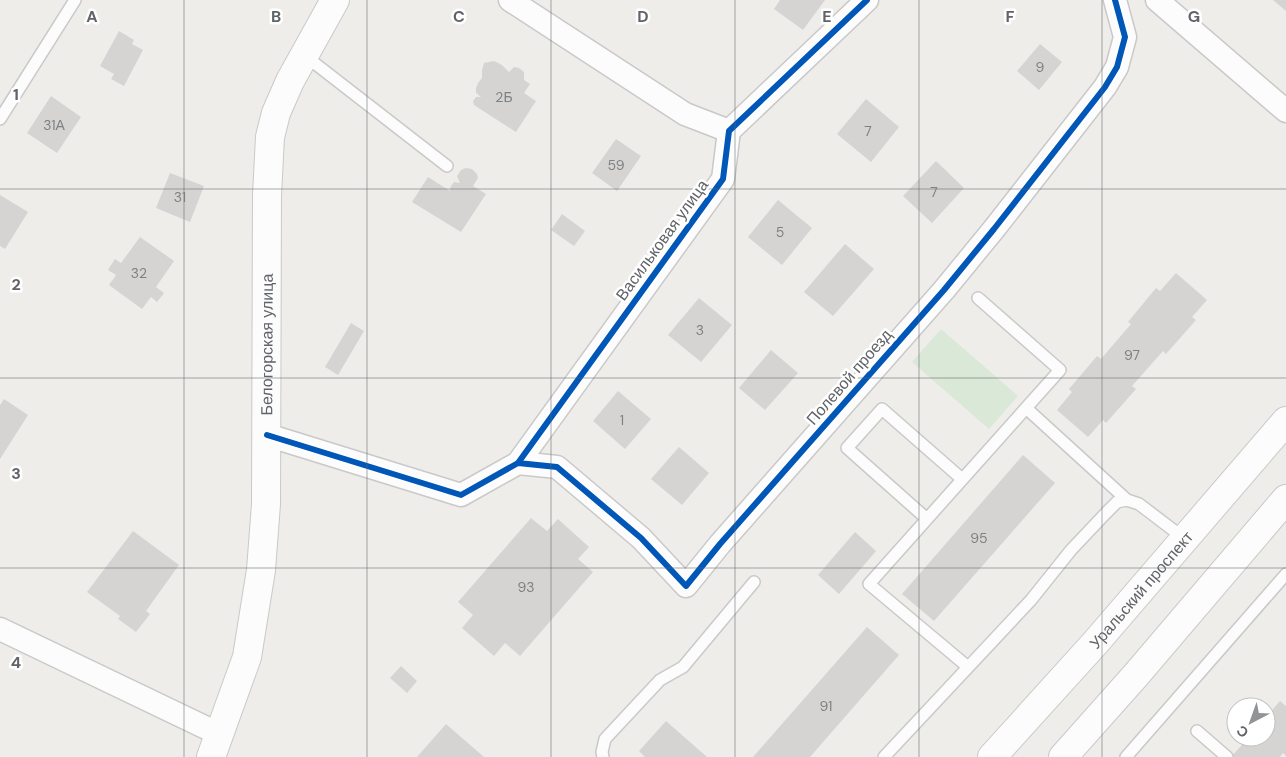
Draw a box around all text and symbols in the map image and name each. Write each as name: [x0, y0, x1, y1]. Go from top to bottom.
text: A: [86, 6, 98, 27]
text: B: [271, 6, 281, 27]
text: C: [453, 6, 465, 27]
text: D: [637, 6, 649, 27]
text: E: [822, 6, 832, 27]
text: F: [1006, 6, 1015, 27]
text: G: [1188, 6, 1200, 27]
house number: 9: [1036, 58, 1045, 76]
text: 1: [13, 84, 19, 105]
house number: 2Б: [495, 88, 513, 106]
house number: 31А: [43, 116, 66, 134]
house number: 7: [864, 122, 872, 140]
house number: 59: [608, 156, 625, 174]
street label: Васильковая улица: [611, 175, 713, 305]
house number: 7: [930, 183, 938, 201]
house number: 31: [174, 188, 186, 206]
house number: 5: [776, 223, 784, 241]
house number: 32: [131, 264, 147, 282]
text: 2: [11, 274, 21, 295]
street label: Белогорская улица: [256, 274, 277, 416]
house number: 3: [696, 321, 704, 339]
street label: Полевой проезд: [802, 324, 897, 429]
house number: 97: [1124, 346, 1140, 364]
house number: 1: [620, 411, 624, 429]
text: 3: [11, 463, 21, 484]
street label: Уральский проспект: [1085, 526, 1198, 653]
house number: 95: [970, 529, 988, 547]
house number: 93: [518, 578, 534, 596]
text: 4: [11, 652, 21, 673]
house number: 91: [820, 697, 832, 715]
north arrow: [1226, 697, 1276, 747]
text: С: [1233, 722, 1252, 742]

